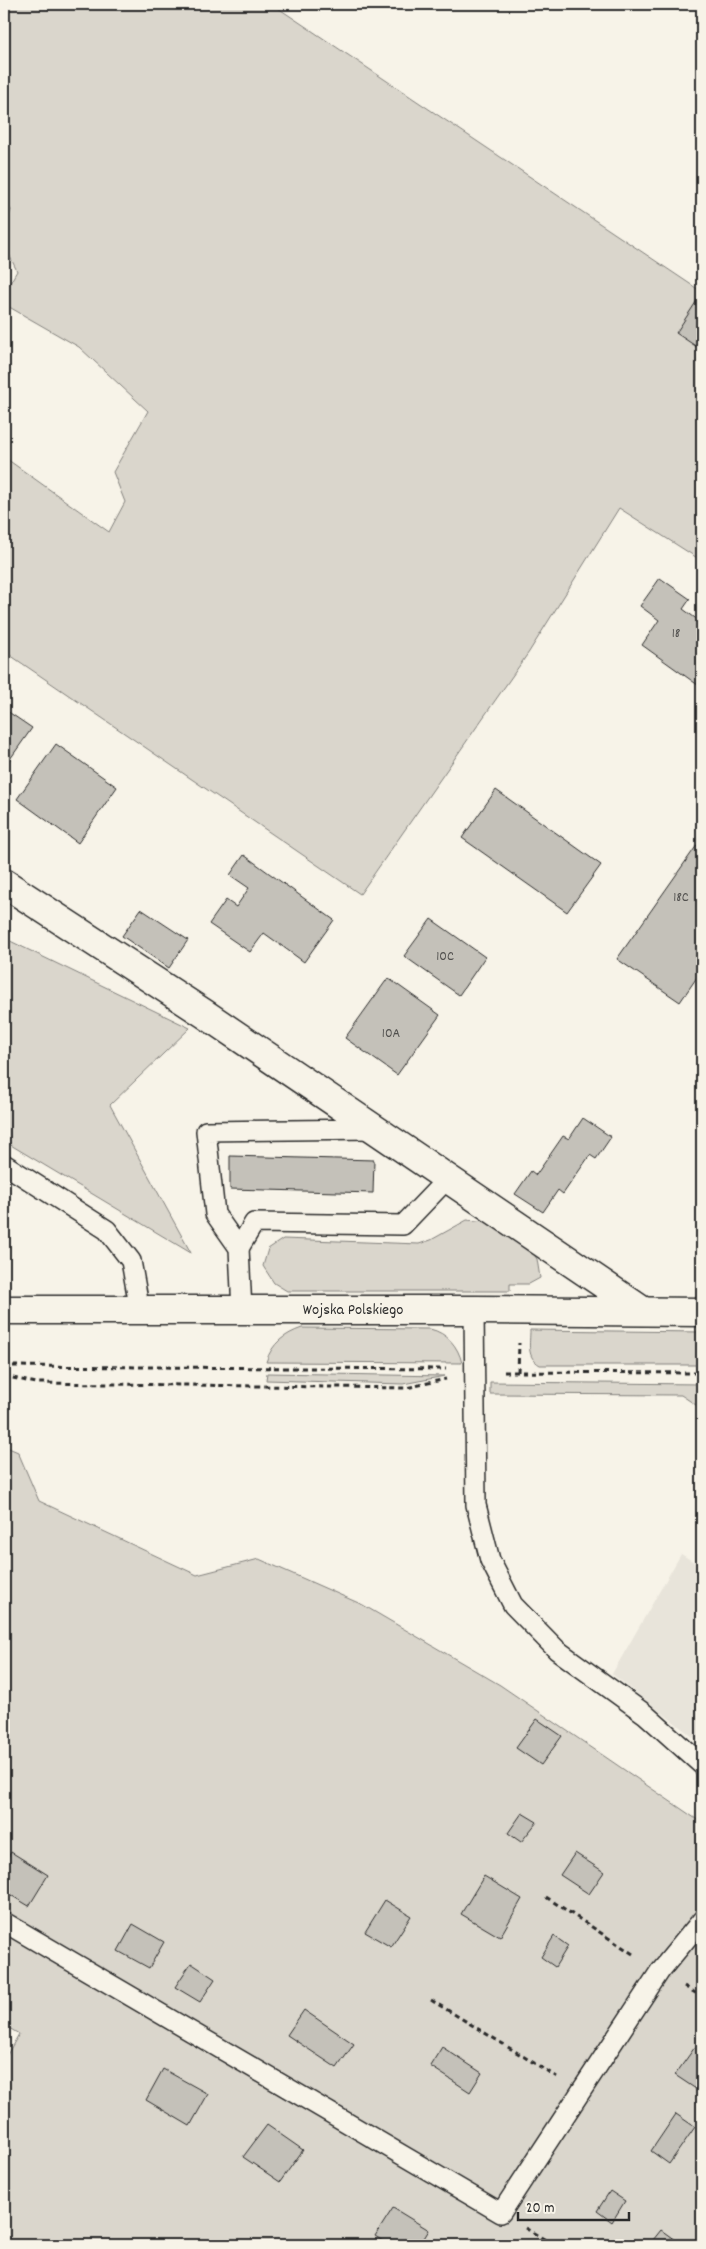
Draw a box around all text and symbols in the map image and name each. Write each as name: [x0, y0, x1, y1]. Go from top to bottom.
house number: 18: [672, 624, 681, 644]
house number: 18C: [673, 888, 689, 908]
house number: 10C: [436, 947, 454, 967]
house number: 10A: [382, 1024, 401, 1044]
street label: Wojska Polskiego: [303, 1299, 403, 1322]
scale bar: [518, 2189, 630, 2221]
text: 20 m: [526, 2198, 554, 2220]

